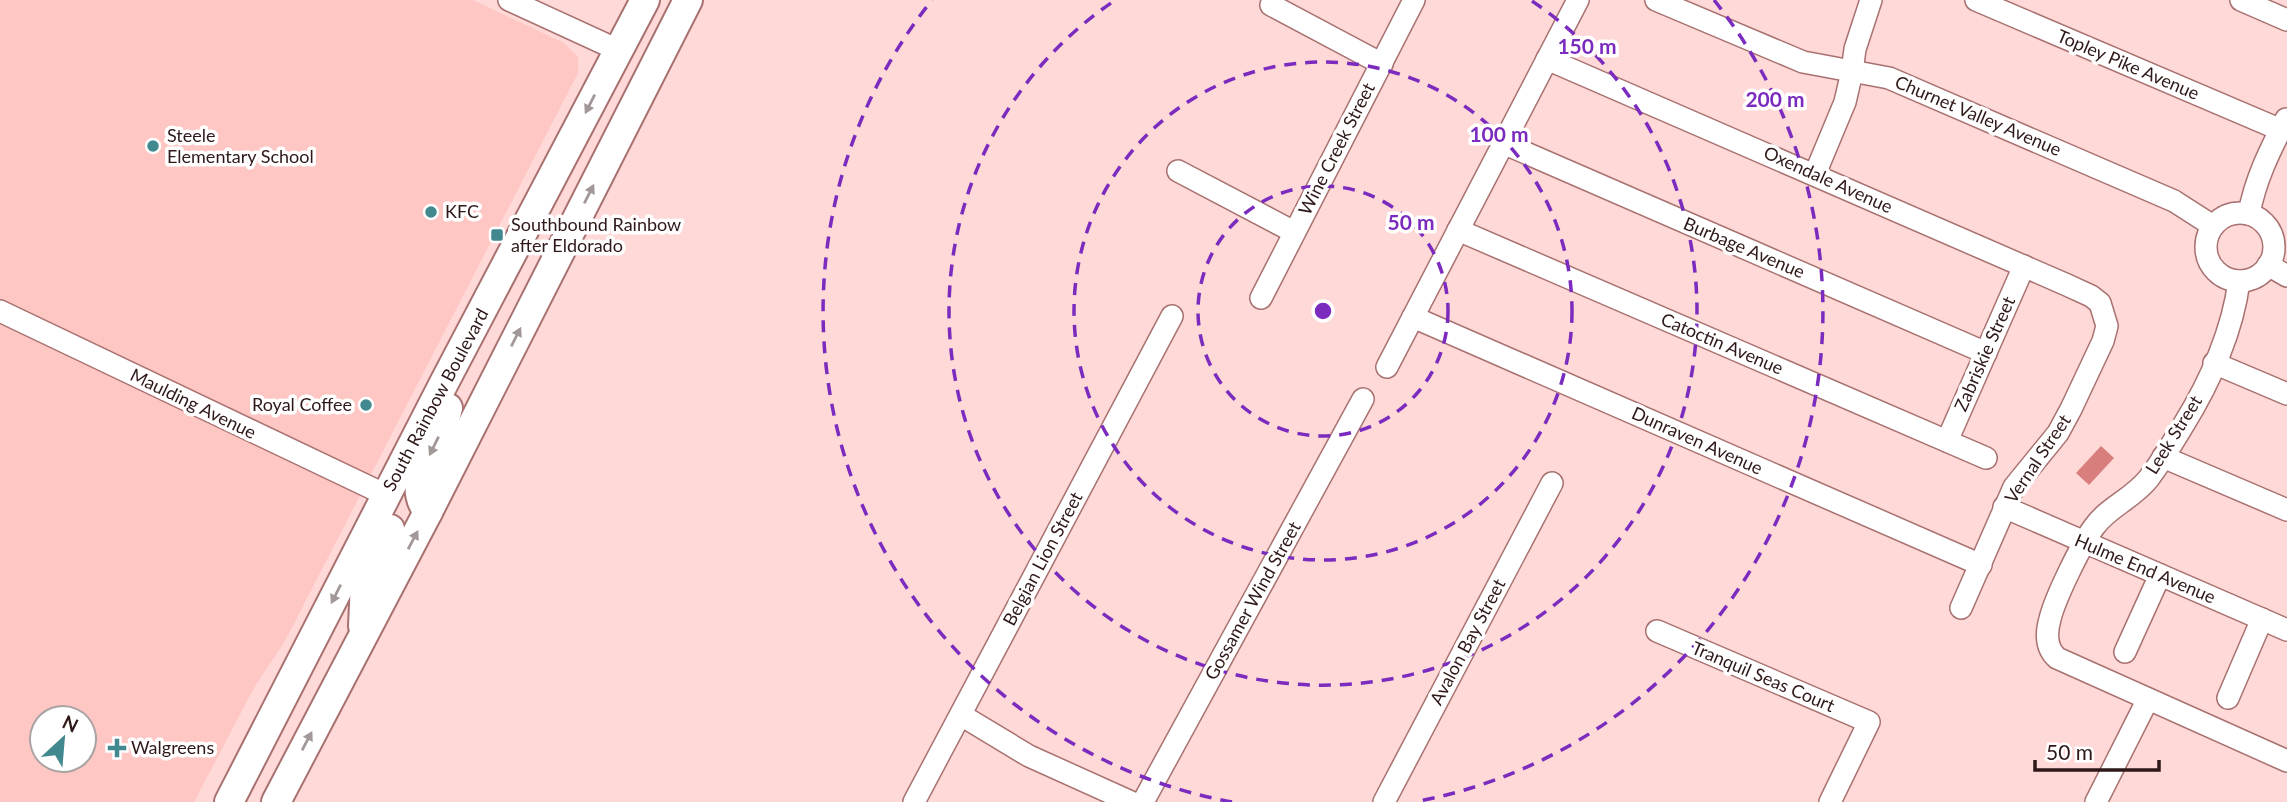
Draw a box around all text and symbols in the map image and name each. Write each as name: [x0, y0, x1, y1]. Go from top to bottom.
street label: Topley Pike Avenue: [2054, 24, 2203, 104]
text: 150 m: [1557, 33, 1617, 58]
street label: Churnet Valley Avenue: [1892, 70, 2065, 160]
street label: Wine Creek Street: [1293, 78, 1379, 218]
text: 200 m: [1745, 86, 1805, 111]
one-way arrow: [585, 94, 596, 114]
text: 100 m: [1469, 121, 1529, 146]
place label: Steele Elementary School: [167, 124, 314, 167]
marker: Steele Elementary School: [145, 138, 161, 154]
street label: Oxendale Avenue: [1761, 141, 1896, 217]
one-way arrow: [584, 184, 595, 204]
place label: KFC: [445, 200, 479, 222]
marker: KFC: [423, 204, 439, 220]
text: 50 m: [1387, 209, 1435, 234]
street label: Burbage Avenue: [1681, 212, 1808, 282]
place label: Southbound Rainbow after Eldorado: [511, 213, 681, 256]
marker: Southbound Rainbow after Eldorado: [489, 227, 505, 243]
street label: Zabriskie Street: [1949, 292, 2019, 414]
centre of rings: [1311, 299, 1335, 323]
street label: South Rainbow Boulevard: [378, 304, 493, 495]
street label: Catoctin Avenue: [1658, 307, 1787, 379]
one-way arrow: [511, 327, 522, 347]
street label: Maulding Avenue: [127, 363, 260, 443]
street label: Leek Street: [2140, 391, 2206, 478]
place label: Royal Coffee: [252, 393, 352, 415]
marker: Royal Coffee: [358, 397, 374, 413]
street label: Dunraven Avenue: [1629, 401, 1766, 479]
street label: Vernal Street: [1999, 410, 2075, 507]
one-way arrow: [428, 436, 439, 456]
street label: Belgian Lion Street: [998, 487, 1087, 629]
street label: Gossamer Wind Street: [1199, 517, 1305, 684]
street label: Hulme End Avenue: [2072, 529, 2219, 608]
one-way arrow: [407, 530, 419, 550]
street label: Avalon Bay Street: [1425, 574, 1510, 708]
one-way arrow: [331, 584, 342, 604]
street label: Tranquil Seas Court: [1689, 636, 1839, 716]
north arrow: [28, 704, 98, 774]
text: N: [59, 710, 82, 737]
scale bar: [2035, 728, 2159, 772]
one-way arrow: [301, 731, 313, 751]
place label: Walgreens: [131, 736, 214, 758]
text: 50 m: [2046, 739, 2093, 764]
marker: Walgreens: [109, 740, 125, 756]

